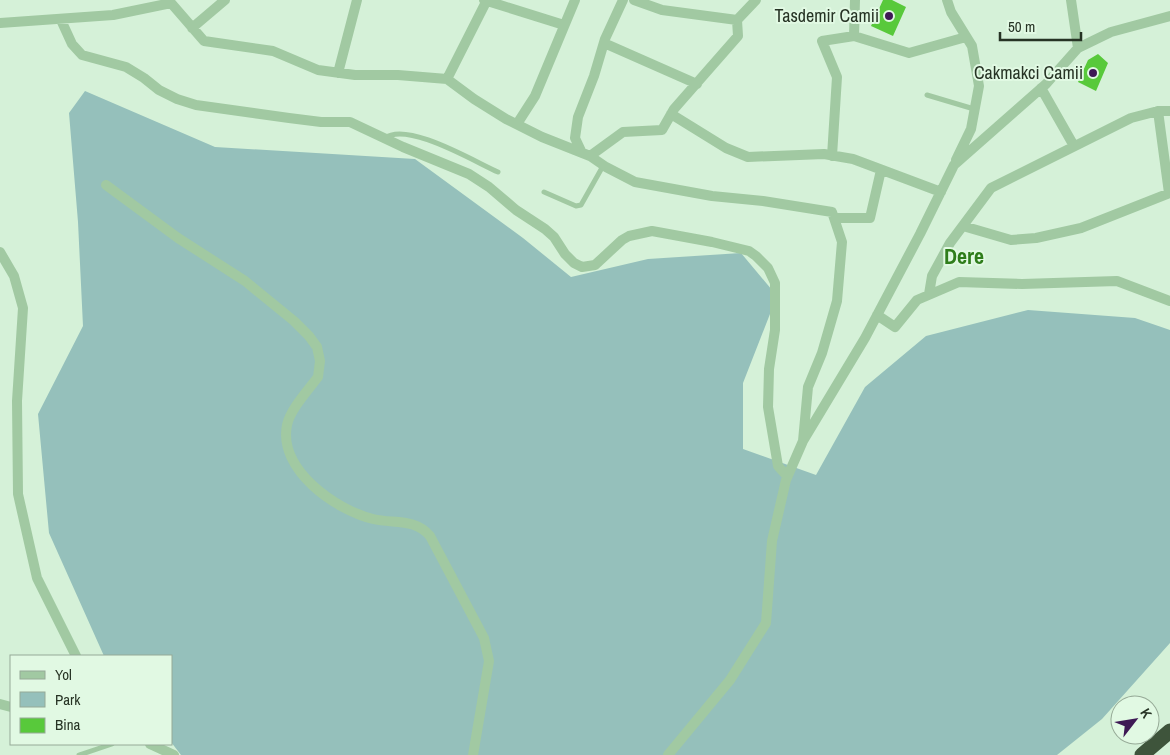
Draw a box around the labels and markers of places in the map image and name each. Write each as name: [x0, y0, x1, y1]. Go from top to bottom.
place label: Tasdemir Camii: [775, 3, 879, 28]
marker: Tasdemir Camii: [883, 10, 895, 22]
place label: Cakmakci Camii: [974, 60, 1083, 85]
marker: Cakmakci Camii: [1087, 67, 1099, 79]

